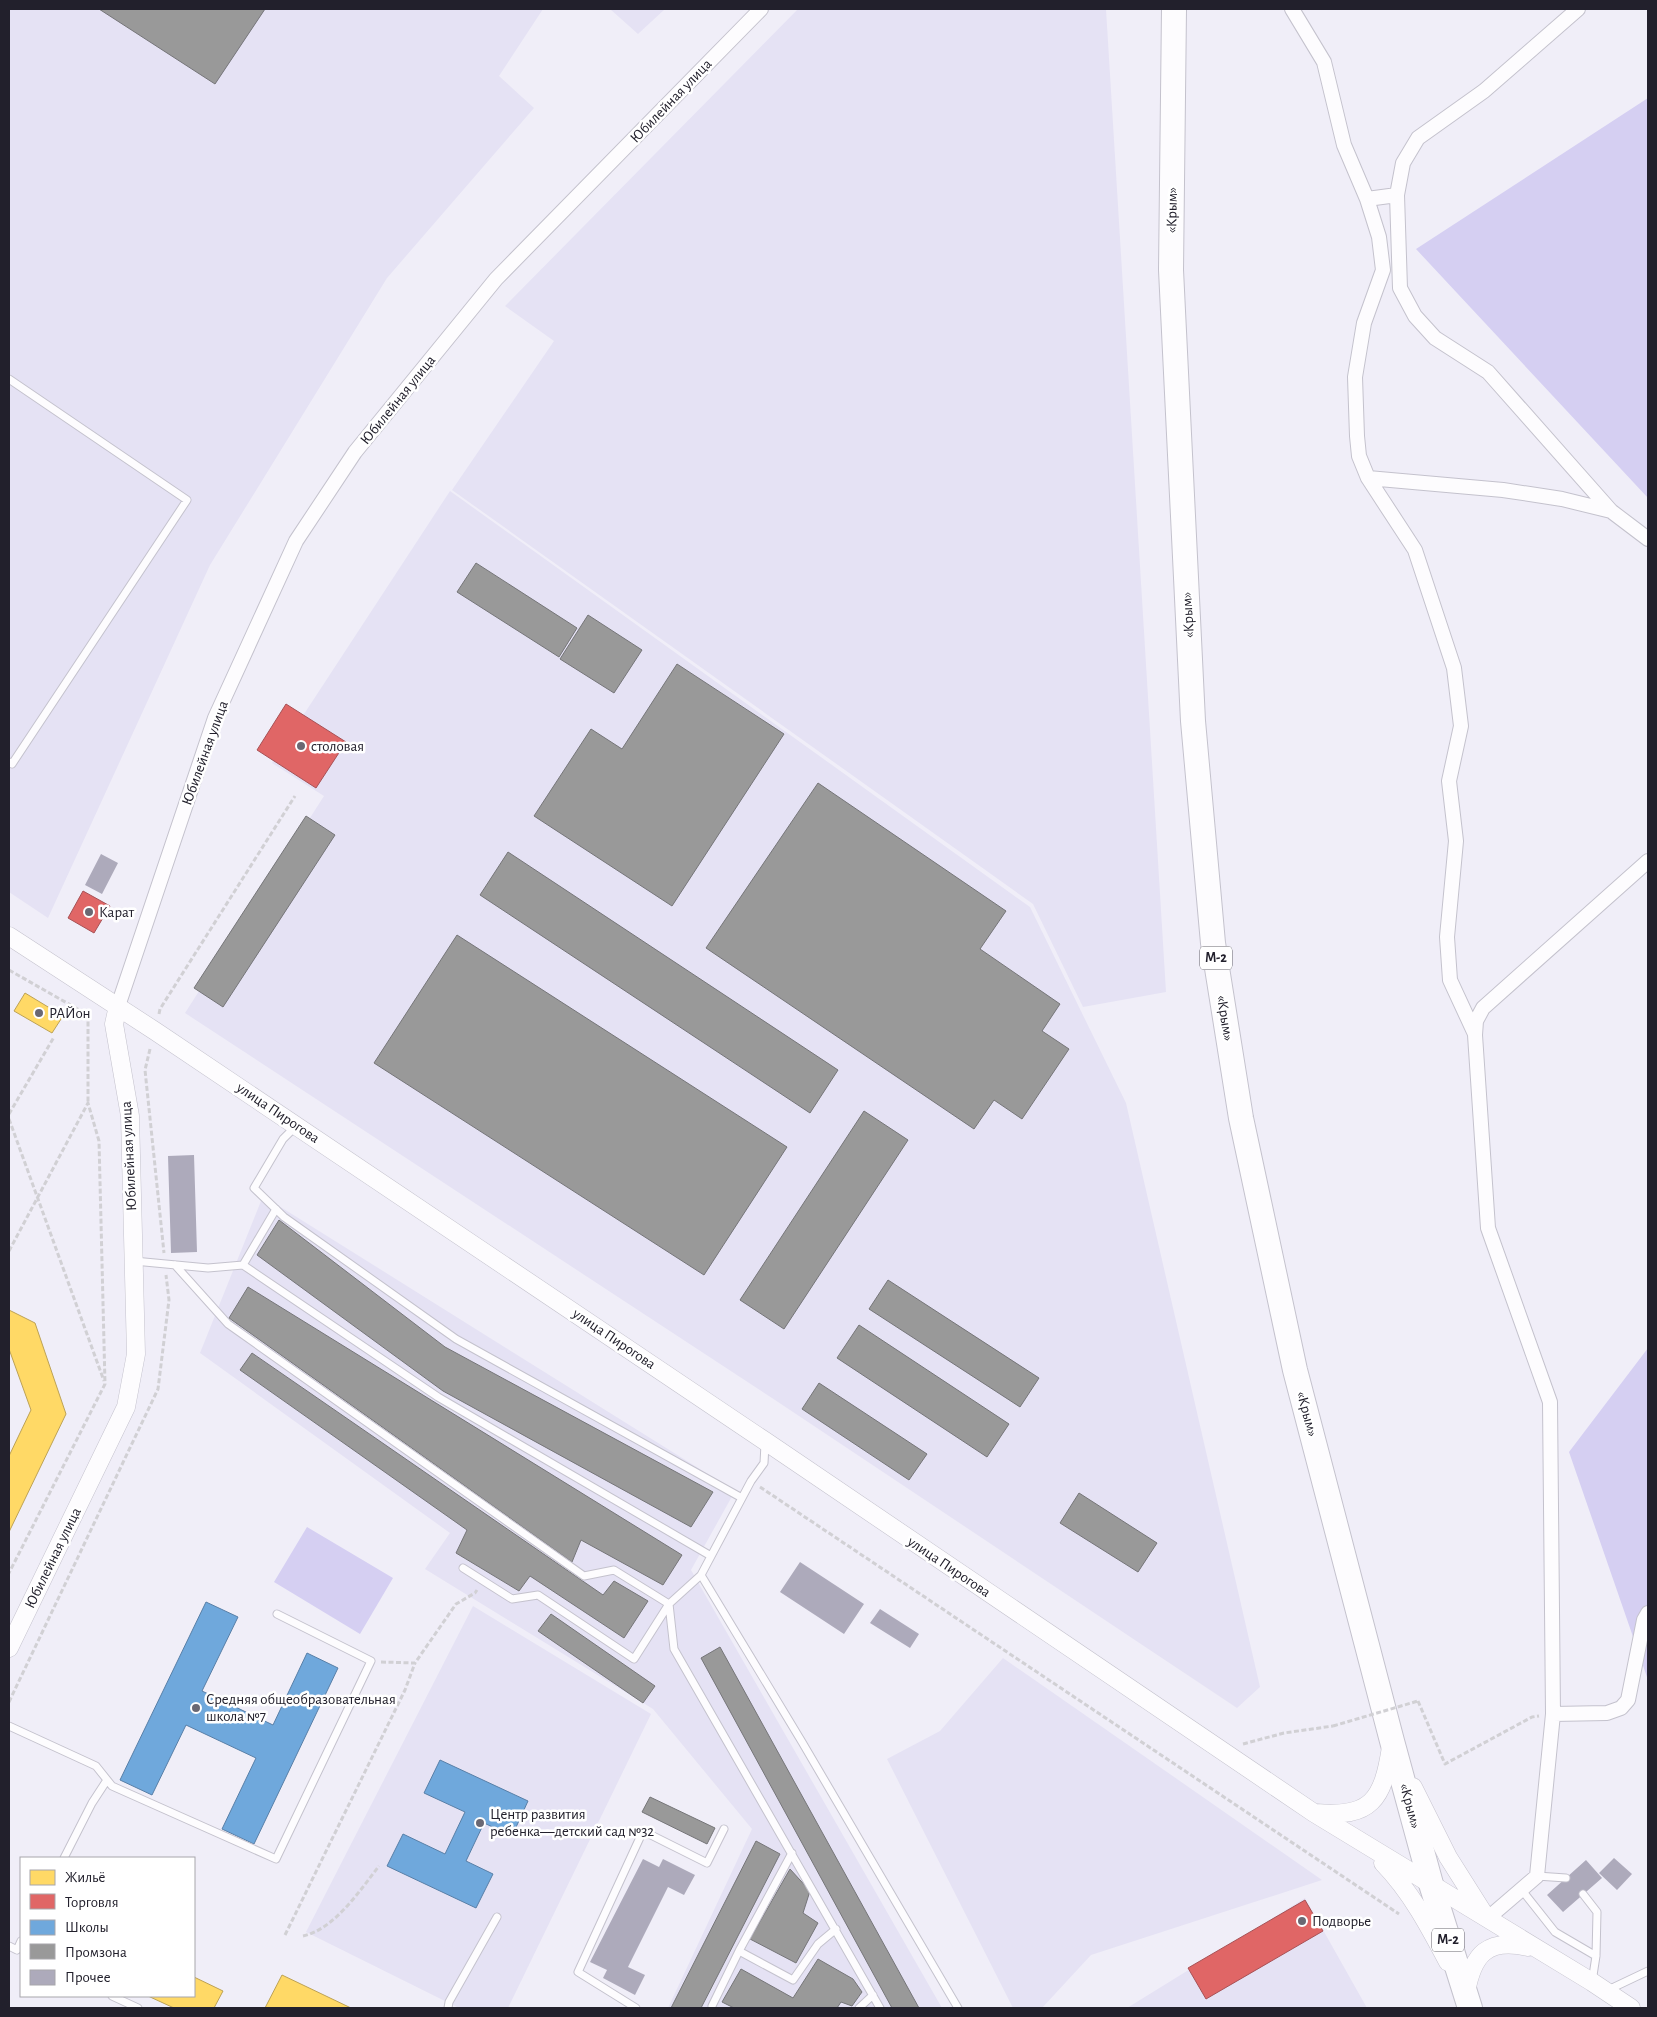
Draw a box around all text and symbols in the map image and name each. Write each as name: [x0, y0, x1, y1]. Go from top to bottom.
street label: Юбилейная улица: [627, 56, 715, 146]
street label: «Крым»: [1164, 187, 1180, 233]
street label: Юбилейная улица: [358, 352, 439, 447]
street label: «Крым»: [1179, 591, 1197, 638]
street label: Юбилейная улица: [179, 699, 231, 807]
place label: столовая: [311, 739, 364, 754]
marker: столовая: [295, 740, 307, 752]
place label: Карат: [99, 905, 135, 920]
marker: Карат: [83, 906, 95, 918]
road number: М-2: [1200, 946, 1232, 970]
street label: «Крым»: [1214, 994, 1236, 1042]
place label: РАЙон: [49, 1006, 91, 1021]
marker: РАЙон: [33, 1007, 45, 1019]
street label: улица Пирогова: [233, 1079, 322, 1146]
street label: Юбилейная улица: [119, 1100, 139, 1211]
street label: улица Пирогова: [569, 1305, 658, 1372]
street label: «Крым»: [1294, 1390, 1320, 1438]
street label: Юбилейная улица: [22, 1505, 84, 1611]
street label: улица Пирогова: [904, 1533, 993, 1600]
place label: Средняя общеобразовательная школа №7: [206, 1692, 396, 1724]
marker: Средняя общеобразовательная школа №7: [190, 1702, 202, 1714]
street label: «Крым»: [1397, 1782, 1423, 1830]
place label: Центр развития ребенка––детский сад №32: [490, 1807, 654, 1839]
marker: Центр развития ребенка––детский сад №32: [474, 1817, 486, 1829]
legend: [20, 1857, 195, 1997]
text: Жильё: [65, 1870, 105, 1885]
text: Торговля: [65, 1895, 119, 1910]
place label: Подворье: [1312, 1914, 1371, 1929]
marker: Подворье: [1296, 1915, 1308, 1927]
text: Школы: [65, 1920, 109, 1935]
road number: М-2: [1432, 1928, 1464, 1952]
text: Промзона: [65, 1945, 127, 1960]
text: Прочее: [65, 1970, 111, 1985]

